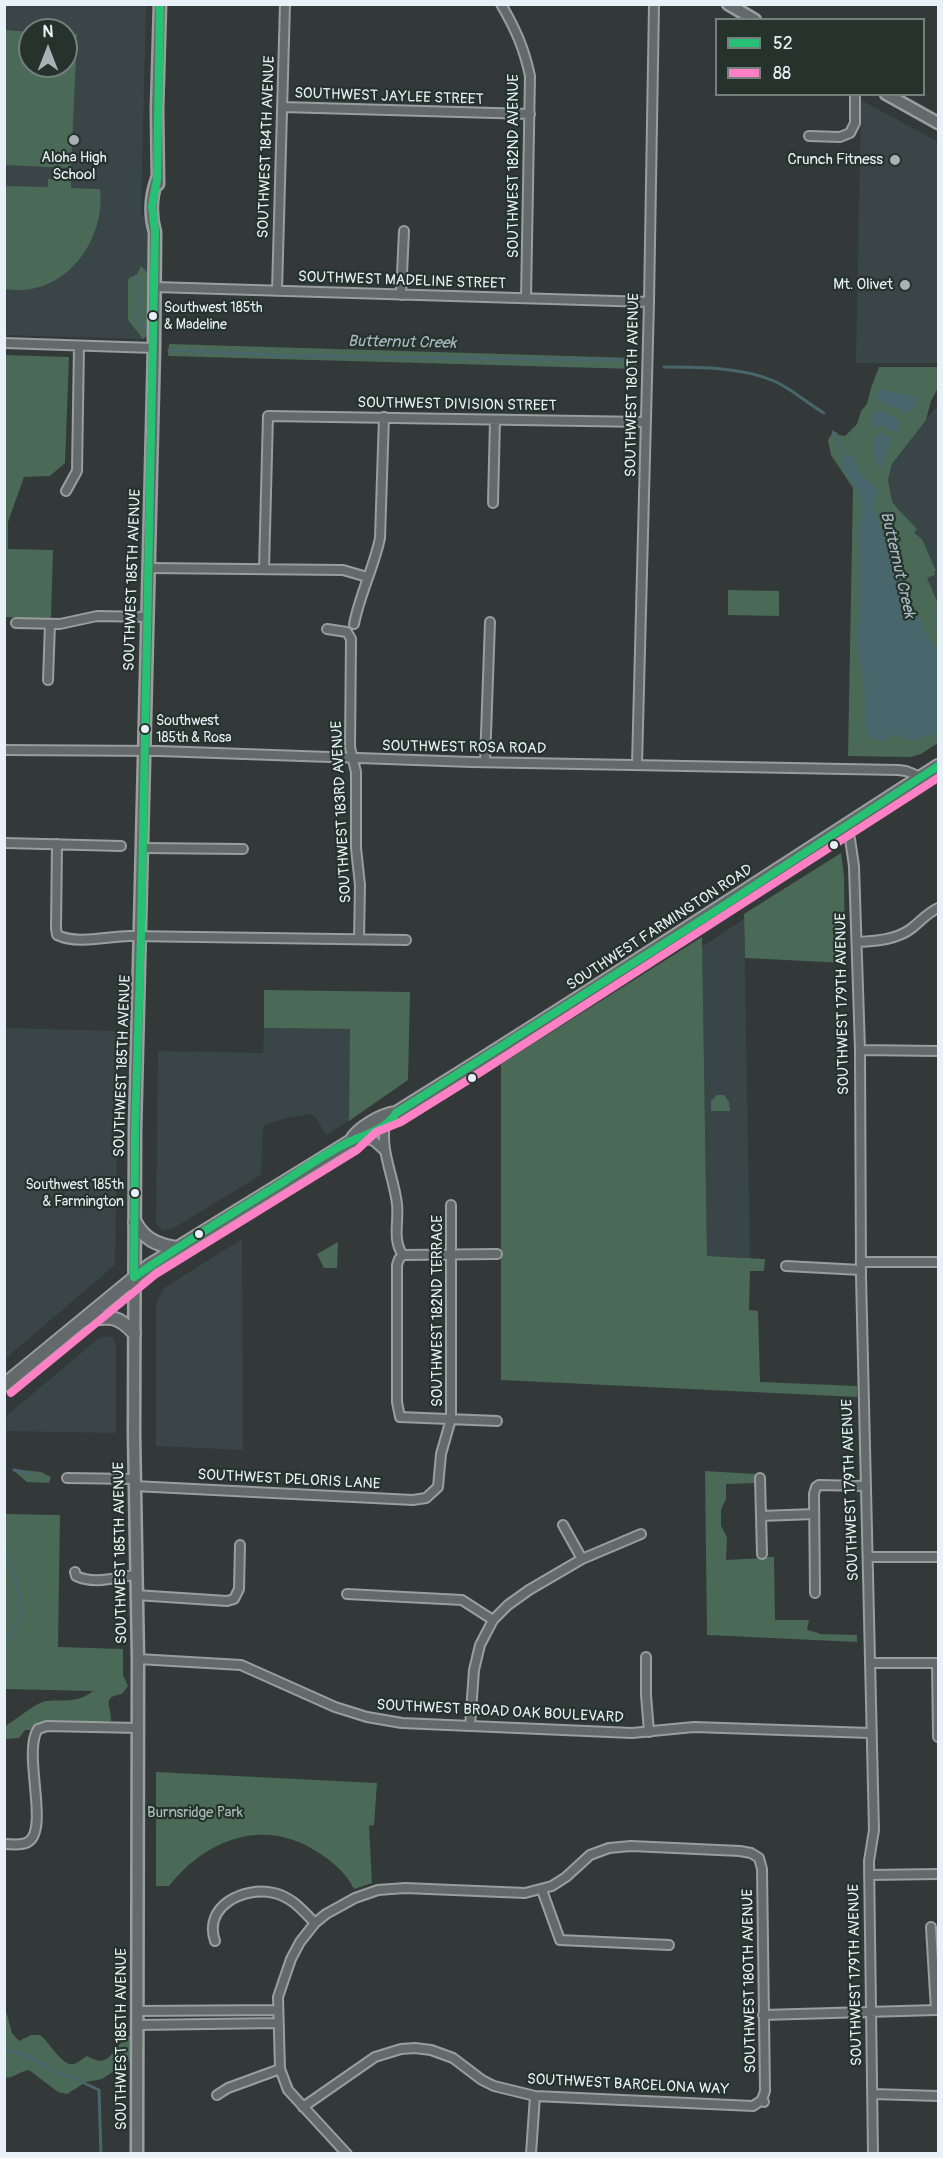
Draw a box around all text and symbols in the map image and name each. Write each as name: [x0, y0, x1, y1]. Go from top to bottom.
north arrow: [18, 18, 78, 78]
legend: [715, 18, 925, 96]
text: N: [43, 22, 53, 42]
text: 52: [773, 32, 793, 55]
street label: SOUTHWEST 184TH AVENUE: [255, 55, 279, 239]
text: 88: [773, 62, 791, 85]
street label: SOUTHWEST 182ND AVENUE: [505, 74, 523, 258]
street label: SOUTHWEST JAYLEE STREET: [294, 85, 484, 109]
marker: Aloha High School: [67, 133, 81, 147]
place label: Aloha High School: [41, 149, 107, 184]
place label: Crunch Fitness: [787, 151, 883, 169]
marker: Crunch Fitness: [888, 153, 902, 167]
street label: SOUTHWEST MADELINE STREET: [298, 268, 506, 294]
place label: Mt. Olivet: [833, 276, 893, 294]
marker: Mt. Olivet: [898, 278, 912, 292]
street label: SOUTHWEST 180TH AVENUE: [622, 293, 644, 477]
place label: Southwest 185th & Madeline: [164, 300, 263, 332]
marker: Southwest 185th & Madeline: [147, 310, 159, 322]
water label: Butternut Creek: [348, 332, 456, 354]
street label: SOUTHWEST DIVISION STREET: [357, 394, 557, 416]
street label: SOUTHWEST 185TH AVENUE: [121, 489, 145, 671]
water label: Butternut Creek: [875, 510, 919, 620]
place label: Southwest 185th & Rosa: [156, 713, 232, 746]
street label: SOUTHWEST 183RD AVENUE: [328, 720, 356, 904]
marker: Southwest 185th & Rosa: [139, 723, 151, 735]
street label: SOUTHWEST ROSA ROAD: [382, 738, 546, 758]
unlabelled marker: [828, 839, 840, 851]
street label: SOUTHWEST FARMINGTON ROAD: [564, 861, 756, 995]
street label: SOUTHWEST 179TH AVENUE: [832, 913, 854, 1095]
street label: SOUTHWEST 185TH AVENUE: [111, 975, 135, 1157]
unlabelled marker: [466, 1072, 478, 1084]
place label: Southwest 185th & Farmington: [25, 1177, 124, 1210]
marker: Southwest 185th & Farmington: [129, 1187, 141, 1199]
street label: SOUTHWEST 182ND TERRACE: [429, 1215, 447, 1407]
unlabelled marker: [193, 1228, 205, 1240]
street label: SOUTHWEST 179TH AVENUE: [839, 1399, 863, 1581]
street label: SOUTHWEST 185TH AVENUE: [110, 1462, 132, 1644]
street label: SOUTHWEST DELORIS LANE: [197, 1466, 381, 1494]
street label: SOUTHWEST BROAD OAK BOULEVARD: [376, 1697, 624, 1727]
park label: Burnsridge Park: [147, 1804, 243, 1822]
street label: SOUTHWEST 179TH AVENUE: [845, 1884, 867, 2066]
street label: SOUTHWEST 180TH AVENUE: [739, 1889, 761, 2073]
street label: SOUTHWEST 185TH AVENUE: [113, 1948, 131, 2130]
street label: SOUTHWEST BARCELONA WAY: [526, 2071, 730, 2099]

